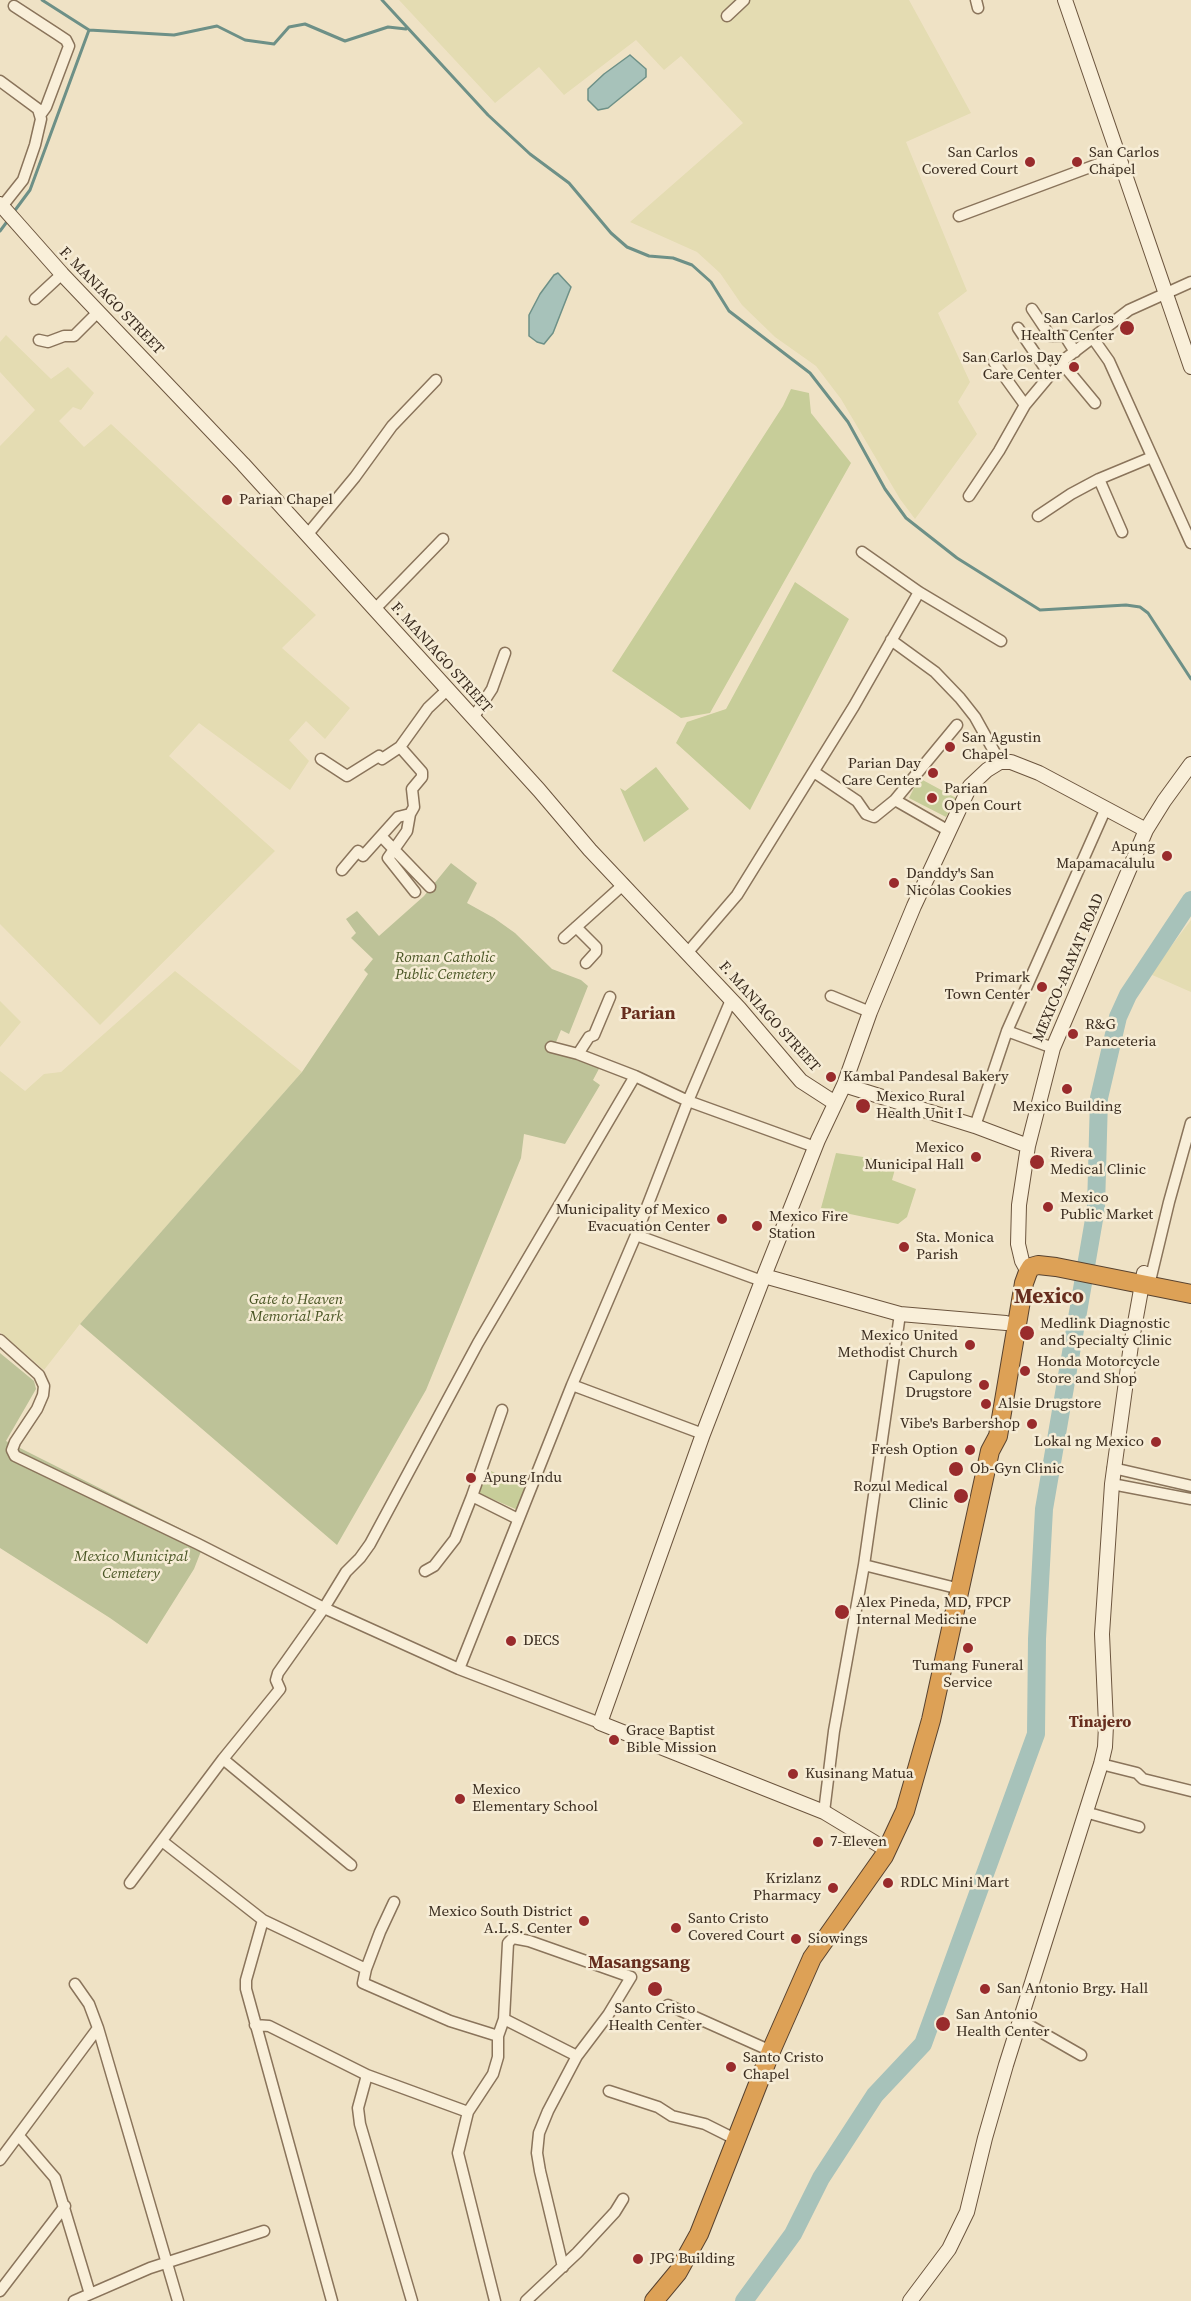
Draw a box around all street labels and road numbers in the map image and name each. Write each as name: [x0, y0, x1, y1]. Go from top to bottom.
street label: F. MANIAGO STREET: [55, 244, 167, 358]
street label: F. MANIAGO STREET: [387, 599, 495, 717]
street label: MEXICO-ARAYAT ROAD: [1029, 891, 1109, 1045]
street label: F. MANIAGO STREET: [715, 958, 823, 1076]

